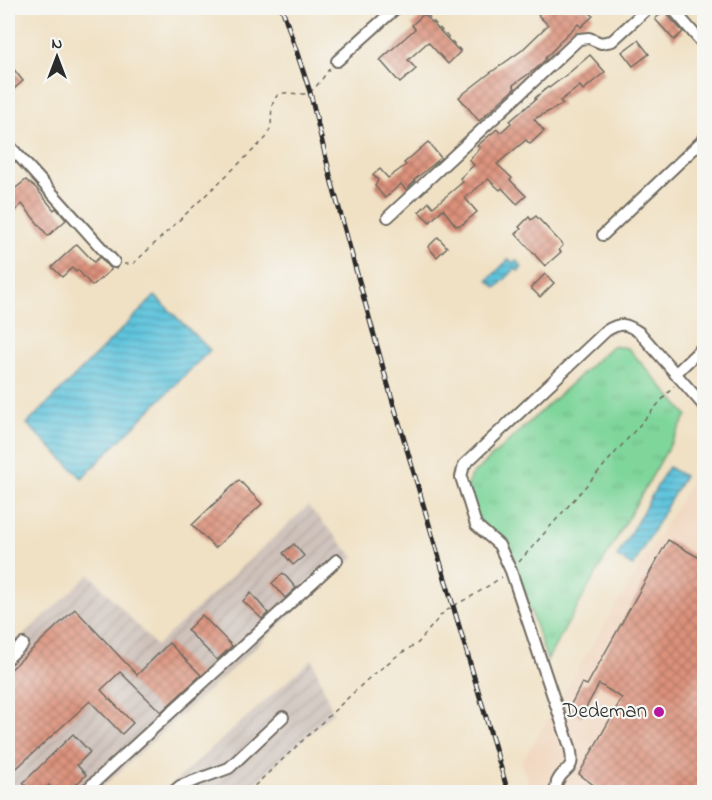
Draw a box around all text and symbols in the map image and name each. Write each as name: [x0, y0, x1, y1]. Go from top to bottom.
north arrow: [27, 27, 87, 87]
text: N: [52, 32, 63, 56]
place label: Dedeman: [562, 697, 647, 727]
marker: Dedeman: [652, 705, 666, 719]

